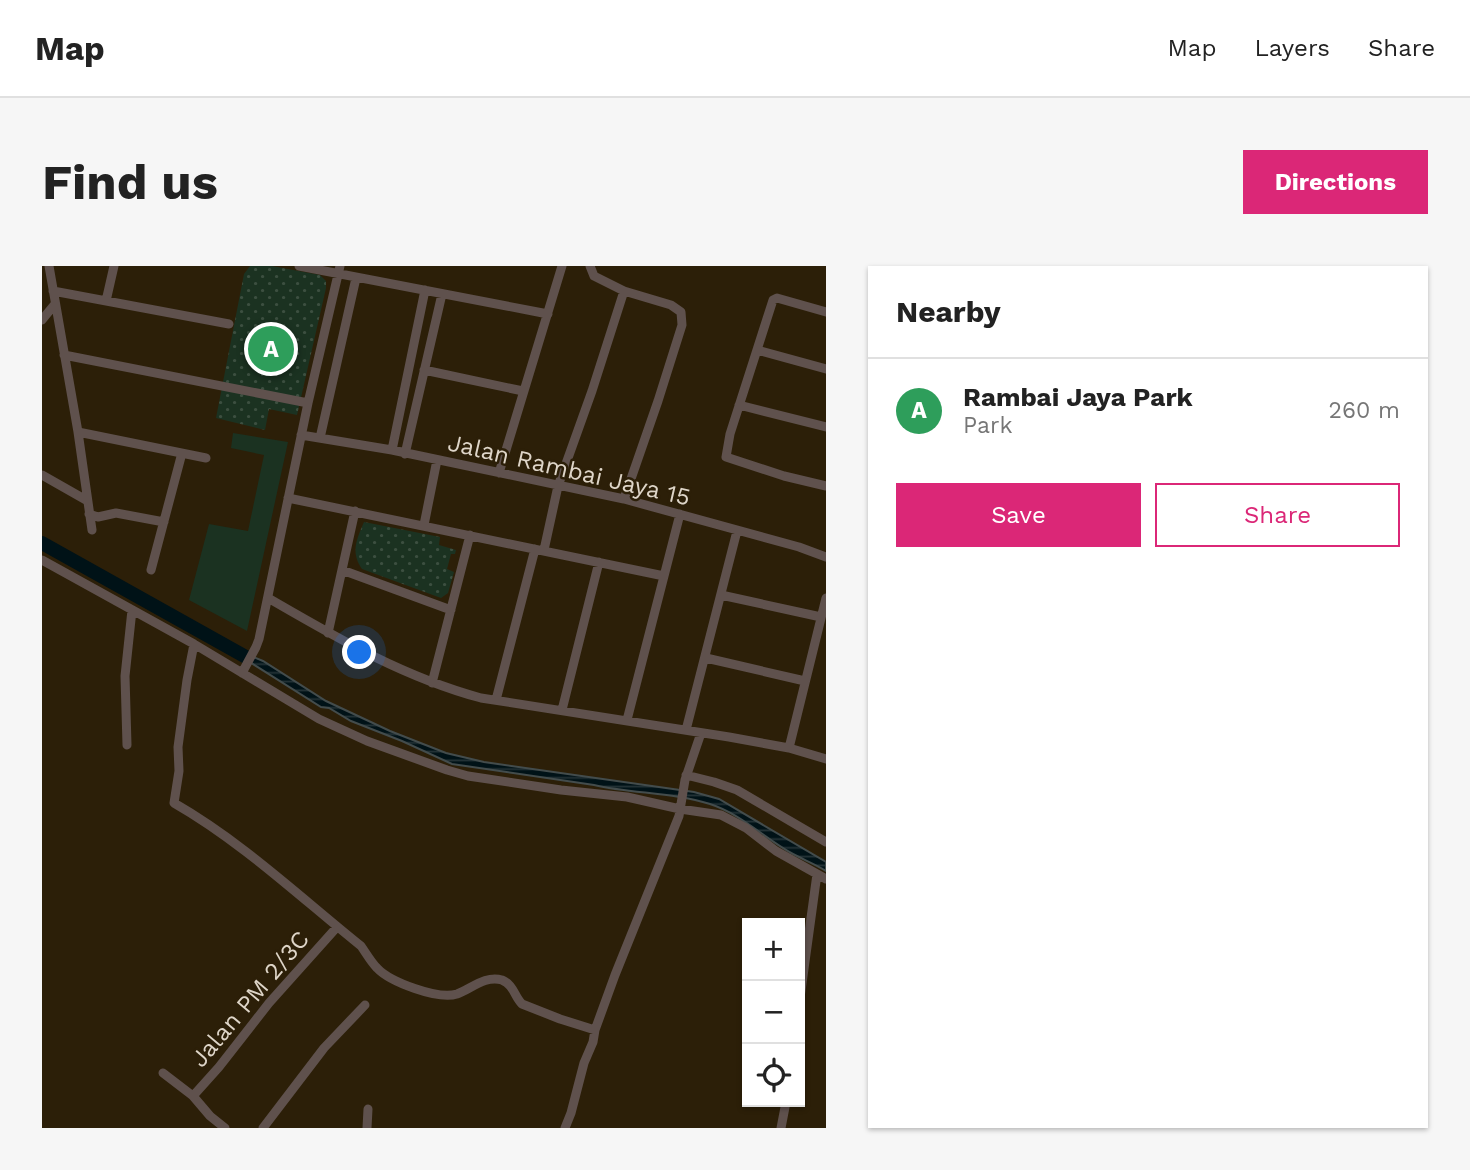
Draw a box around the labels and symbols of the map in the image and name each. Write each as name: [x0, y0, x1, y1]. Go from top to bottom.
pin: A: [248, 323, 294, 375]
street label: Jalan Rambai Jaya 15: [445, 428, 693, 512]
your location: [342, 635, 376, 669]
street label: Jalan PM 2/3C: [185, 925, 315, 1073]

